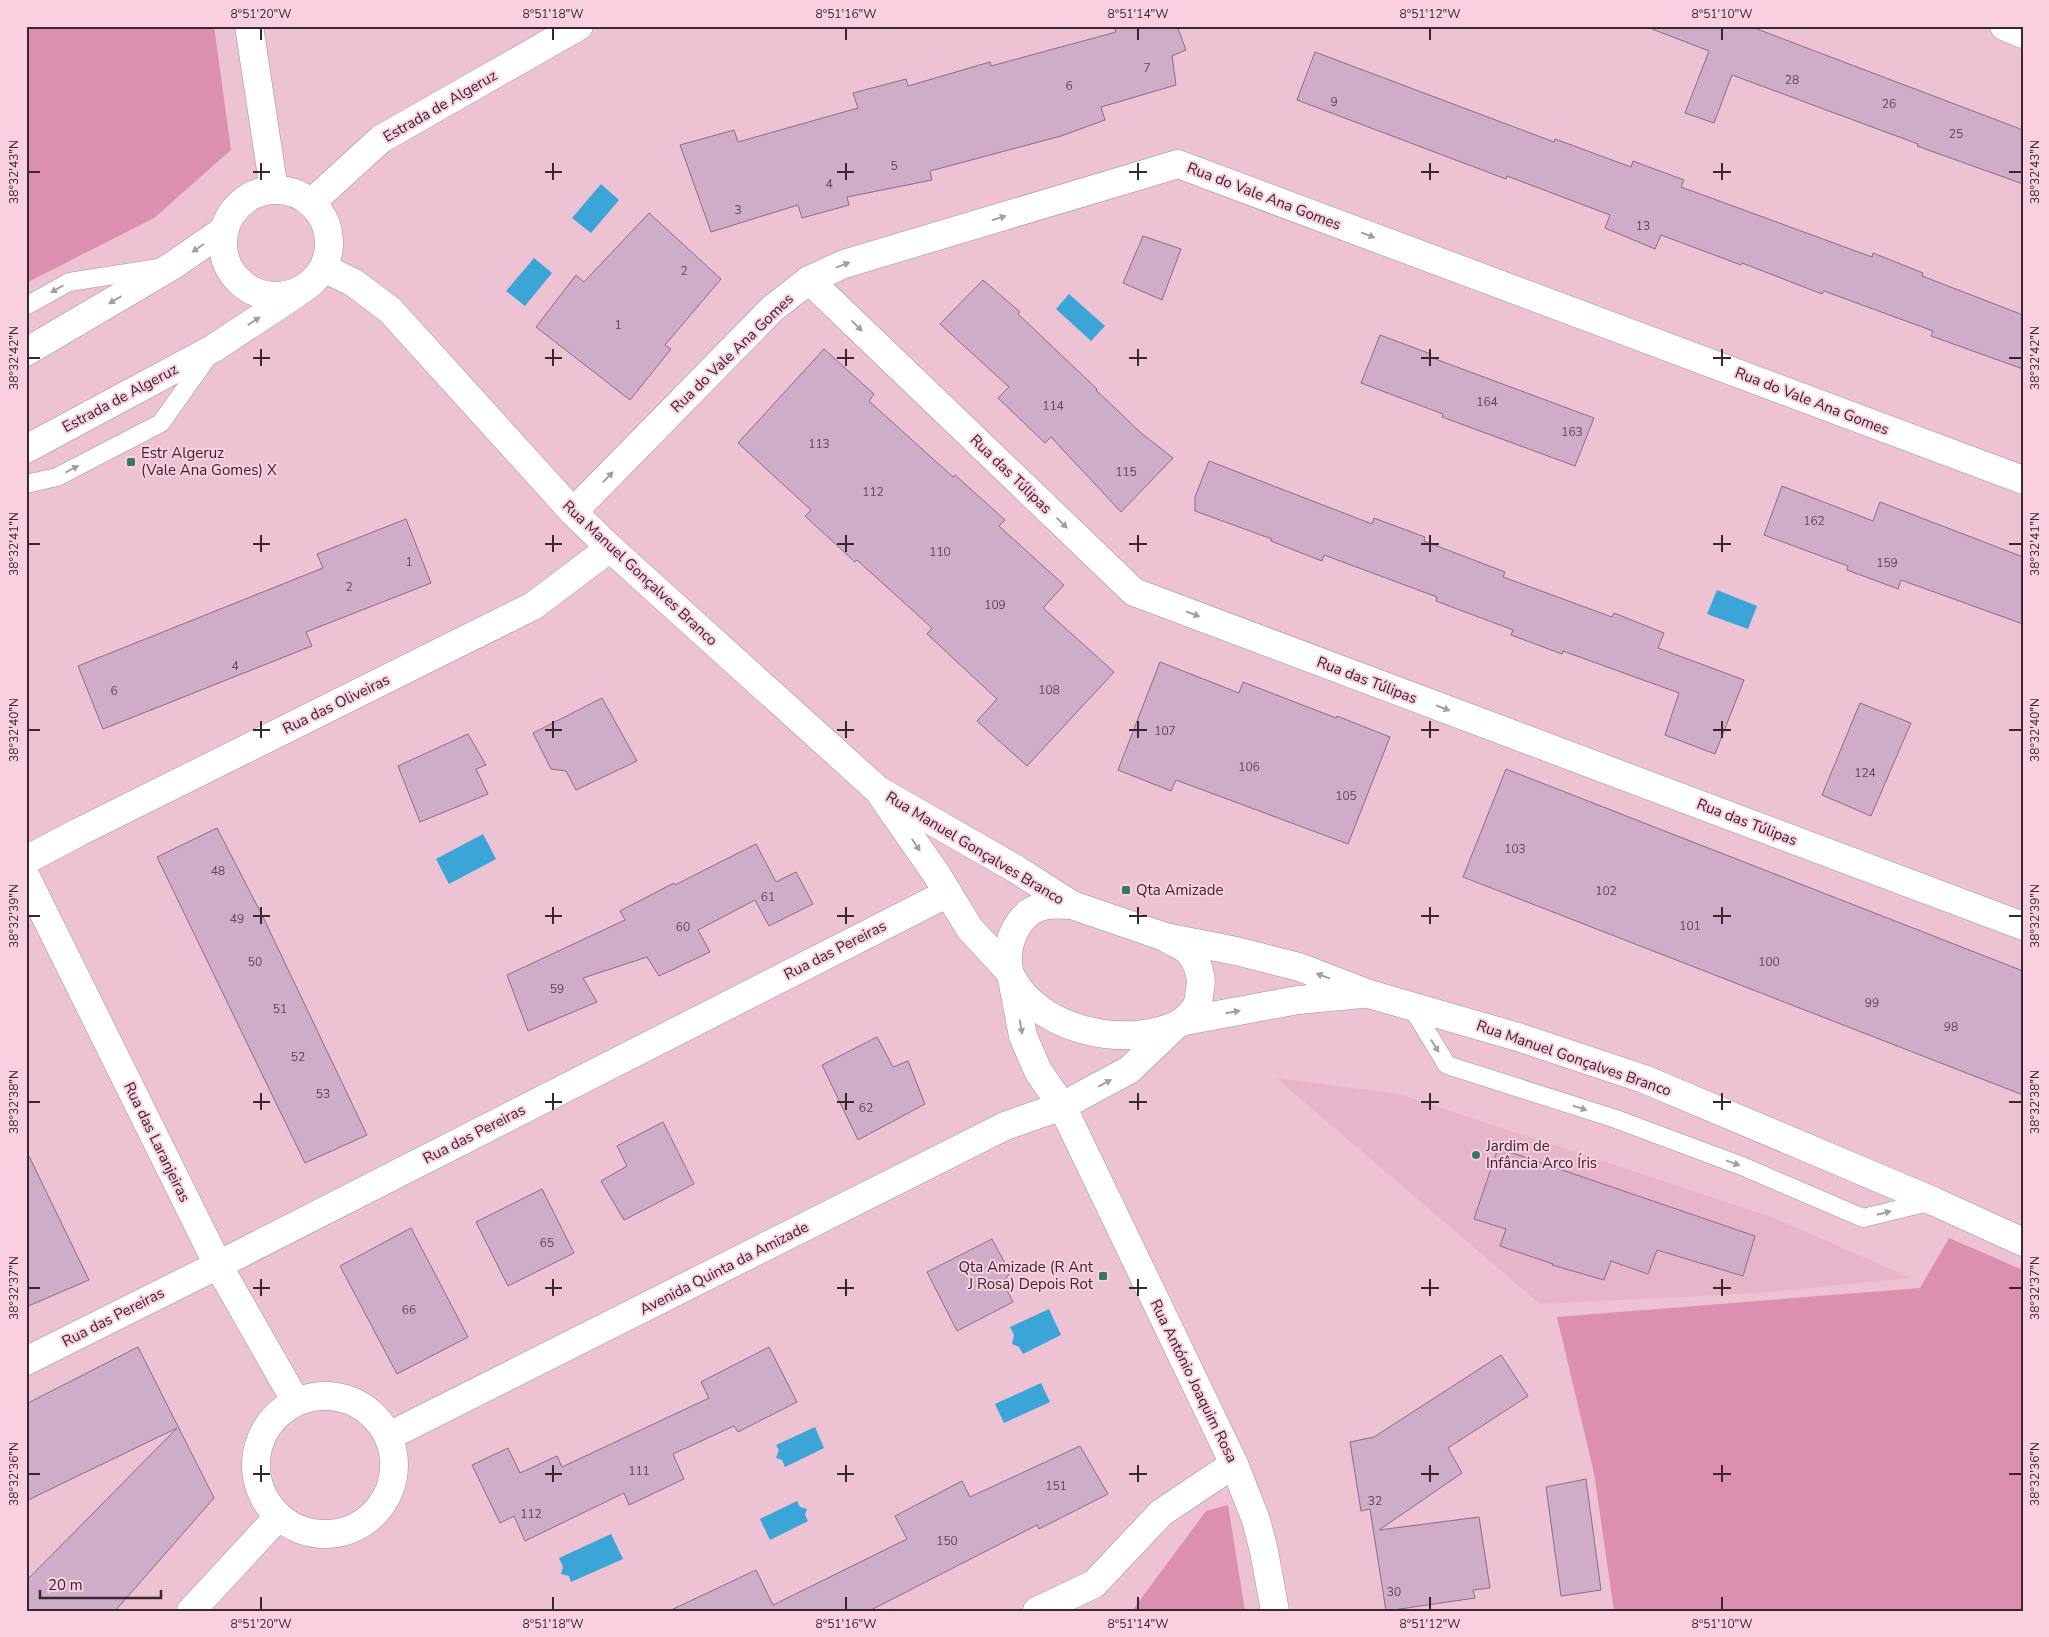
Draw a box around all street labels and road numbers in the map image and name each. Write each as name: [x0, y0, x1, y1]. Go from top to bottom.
street label: Estrada de Algeruz: [379, 65, 501, 147]
street label: Rua do Vale Ana Gomes: [1184, 157, 1344, 235]
street label: Rua do Vale Ana Gomes: [666, 289, 798, 417]
street label: Estrada de Algeruz: [59, 359, 181, 437]
street label: Rua do Vale Ana Gomes: [1732, 362, 1892, 440]
street label: Rua das Túlipas: [966, 430, 1056, 518]
street label: Rua Manuel Gonçalves Branco: [558, 496, 722, 650]
street label: Rua das Túlipas: [1314, 652, 1420, 708]
street label: Rua das Oliveiras: [279, 669, 393, 739]
street label: Rua Manuel Gonçalves Branco: [882, 787, 1068, 909]
street label: Rua das Túlipas: [1694, 794, 1800, 850]
street label: Rua das Pereiras: [780, 916, 890, 984]
street label: Rua Manuel Gonçalves Branco: [1474, 1015, 1674, 1101]
street label: Rua das Laranjeiras: [119, 1079, 195, 1205]
street label: Rua das Pereiras: [419, 1100, 529, 1168]
street label: Avenida Quinta da Amizade: [636, 1217, 812, 1319]
street label: Rua das Pereiras: [58, 1283, 168, 1351]
street label: Rua António Joaquim Rosa: [1146, 1296, 1242, 1466]

